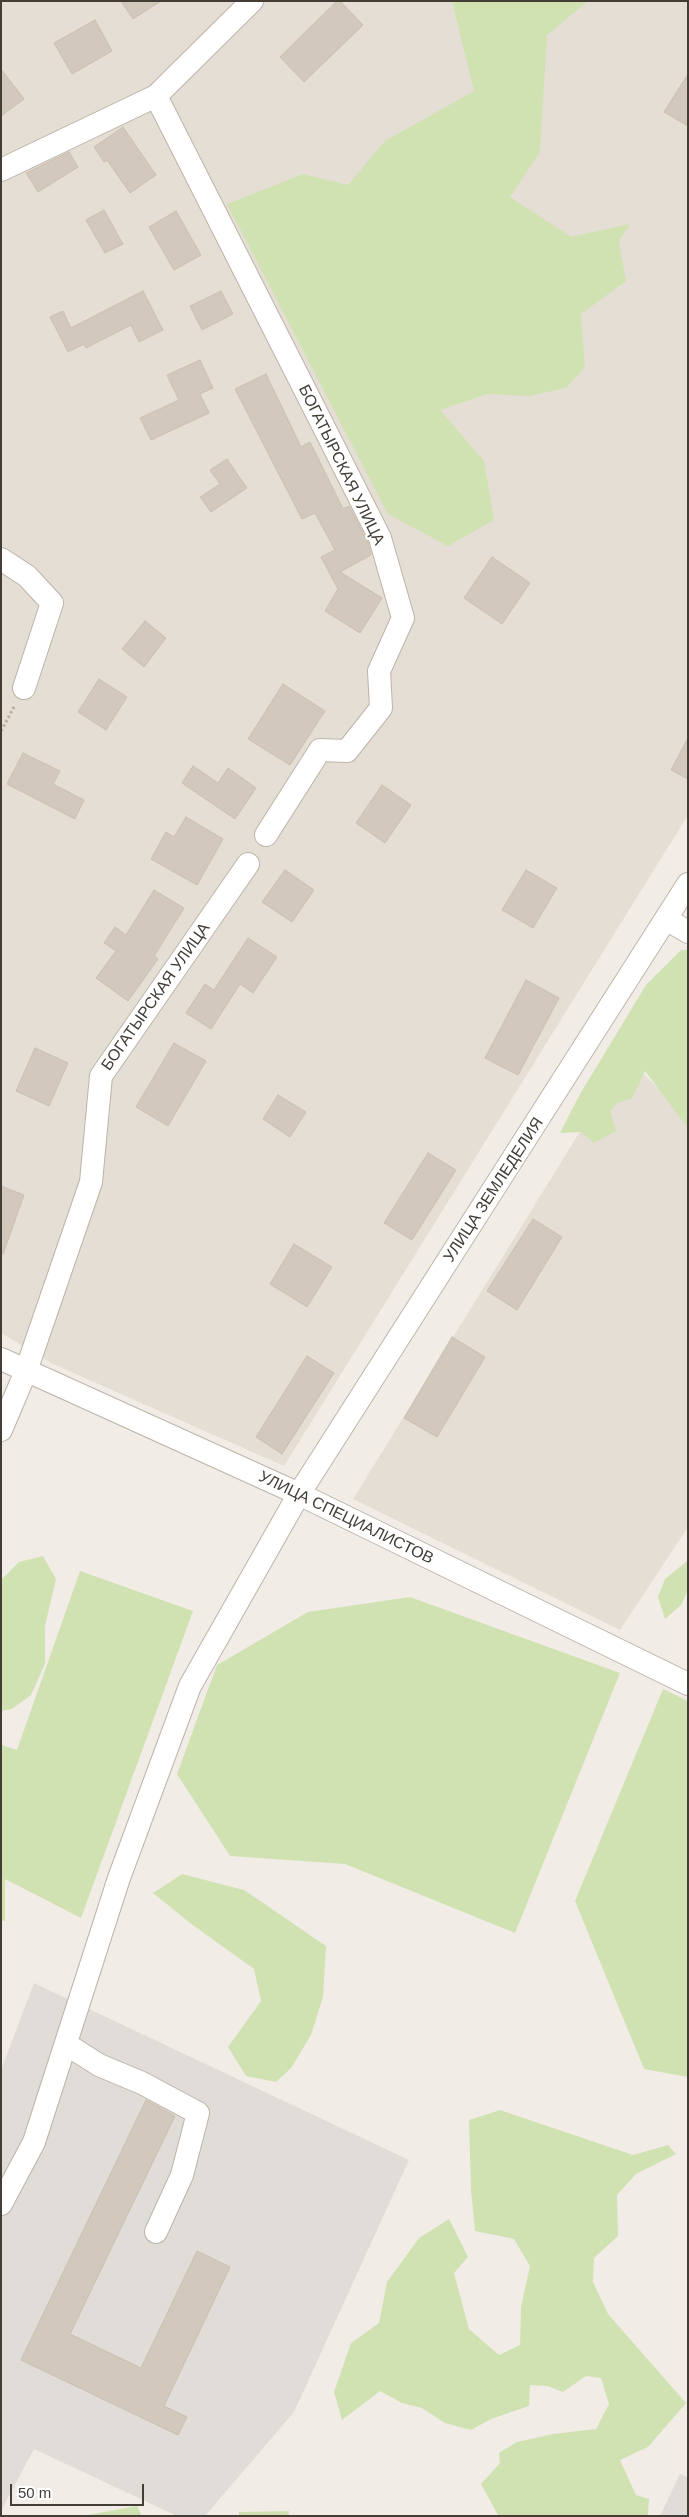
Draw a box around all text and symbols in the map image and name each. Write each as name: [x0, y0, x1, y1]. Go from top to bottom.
street label: БОГАТЫРСКАЯ УЛИЦА: [294, 382, 388, 548]
street label: БОГАТЫРСКАЯ УЛИЦА: [98, 919, 214, 1075]
street label: УЛИЦА ЗЕМЛЕДЕЛИЯ: [440, 1114, 548, 1266]
street label: УЛИЦА СПЕЦИАЛИСТОВ: [256, 1467, 436, 1569]
scale bar: [12, 2474, 146, 2506]
text: 50 m: [18, 2484, 51, 2501]

